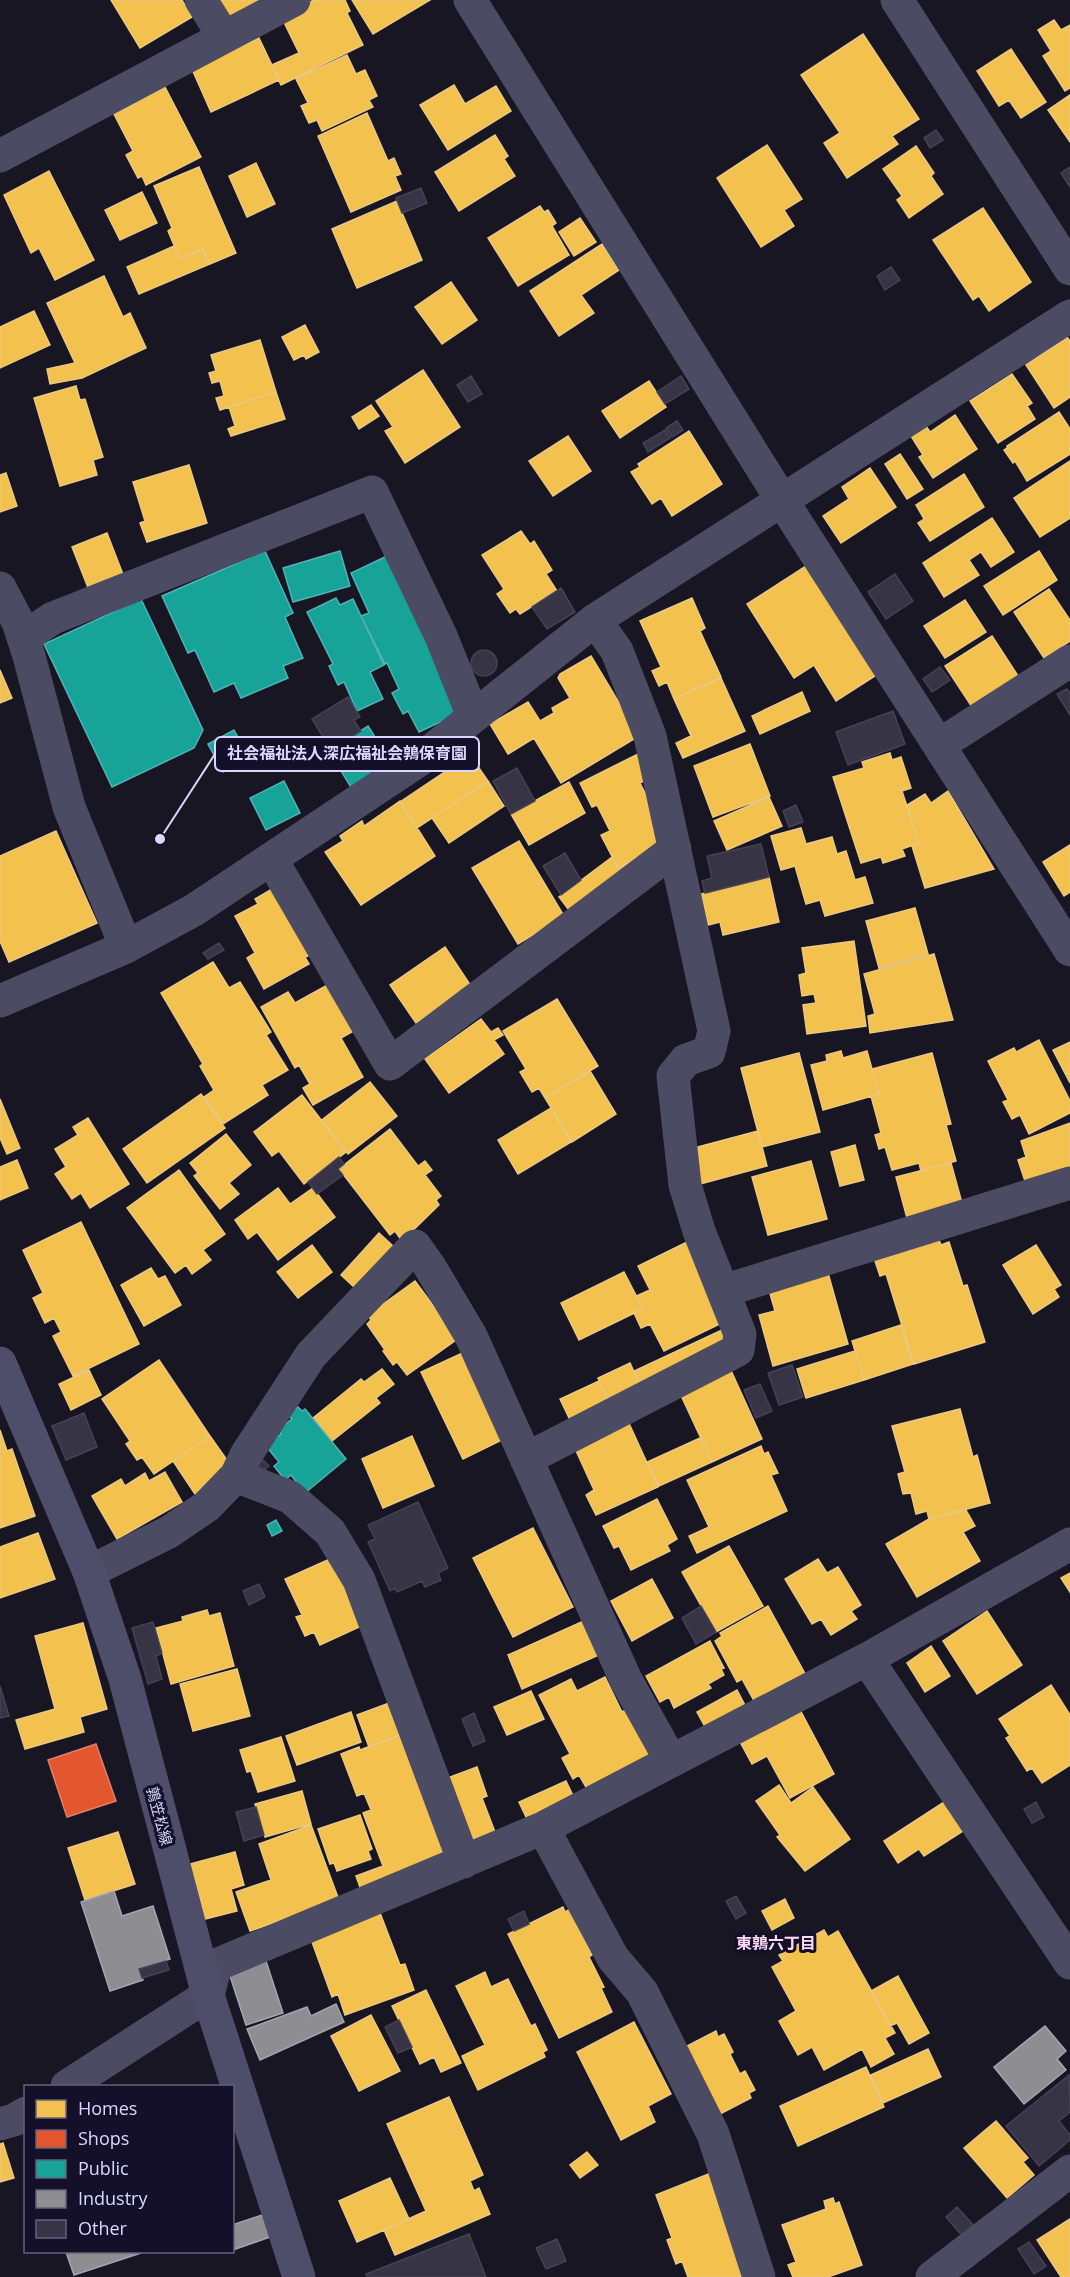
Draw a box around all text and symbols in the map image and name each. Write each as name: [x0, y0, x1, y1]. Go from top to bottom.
callout: 社会福祉法人深広福祉会鶉保育園: [215, 737, 479, 771]
text: 社会福祉法人深広福祉会鶉保育園: [227, 742, 467, 764]
street label: 鶉笠松線: [143, 1784, 177, 1848]
district label: 東鶉六丁目: [736, 1932, 816, 1954]
legend: [24, 2085, 234, 2253]
text: Homes: [78, 2096, 137, 2120]
text: Shops: [78, 2126, 129, 2150]
text: Public: [78, 2156, 129, 2180]
text: Industry: [78, 2186, 148, 2210]
text: Other: [78, 2216, 128, 2240]

